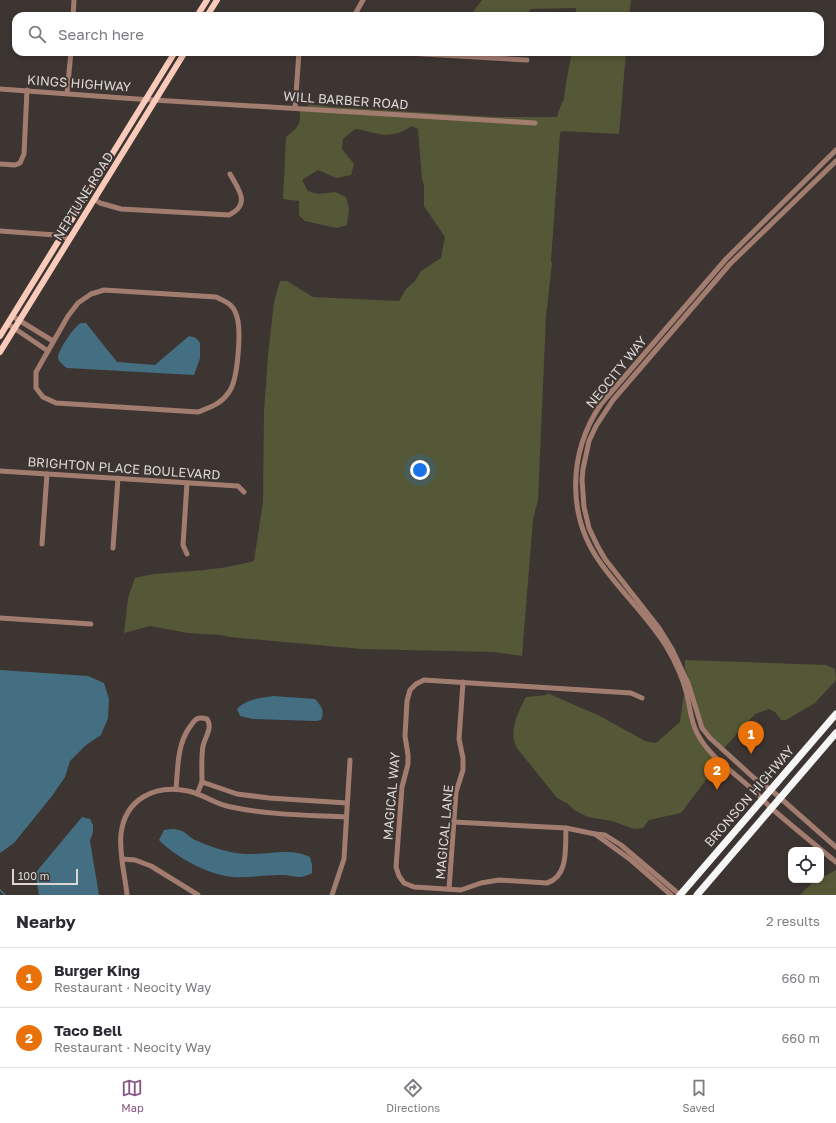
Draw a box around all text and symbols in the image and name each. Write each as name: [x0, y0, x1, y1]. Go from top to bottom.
search box: [12, 12, 824, 56]
icon: search: [26, 23, 48, 45]
text: Search here: [58, 25, 144, 43]
street label: KINGS HIGHWAY: [27, 71, 132, 95]
street label: WILL BARBER ROAD: [283, 88, 409, 112]
street label: NEPTUNE ROAD: [50, 149, 116, 243]
street label: NEOCITY WAY: [582, 332, 650, 411]
street label: BRIGHTON PLACE BOULEVARD: [27, 453, 221, 483]
your location: [410, 460, 430, 480]
pin: 1: [738, 721, 764, 754]
street label: BRONSON HIGHWAY: [701, 742, 798, 850]
street label: MAGICAL WAY: [379, 751, 403, 841]
pin: 2: [704, 757, 730, 790]
street label: MAGICAL LANE: [432, 784, 456, 880]
map controls: [788, 847, 824, 883]
button: locate: [788, 847, 824, 883]
scale bar: [12, 867, 78, 886]
text: 100 m: [18, 869, 49, 882]
text: Nearby: [16, 911, 76, 932]
text: 2 results: [766, 913, 820, 929]
text: Burger King: [54, 961, 140, 979]
text: 1: [26, 970, 32, 986]
text: 660 m: [781, 970, 820, 986]
text: Restaurant · Neocity Way: [54, 979, 211, 995]
text: Taco Bell: [54, 1021, 122, 1039]
text: 2: [25, 1030, 33, 1046]
text: 660 m: [781, 1030, 820, 1046]
text: Restaurant · Neocity Way: [54, 1039, 211, 1055]
tab: Map: [121, 1077, 144, 1114]
tab: Directions: [386, 1077, 440, 1114]
tab: Saved: [683, 1077, 715, 1114]

